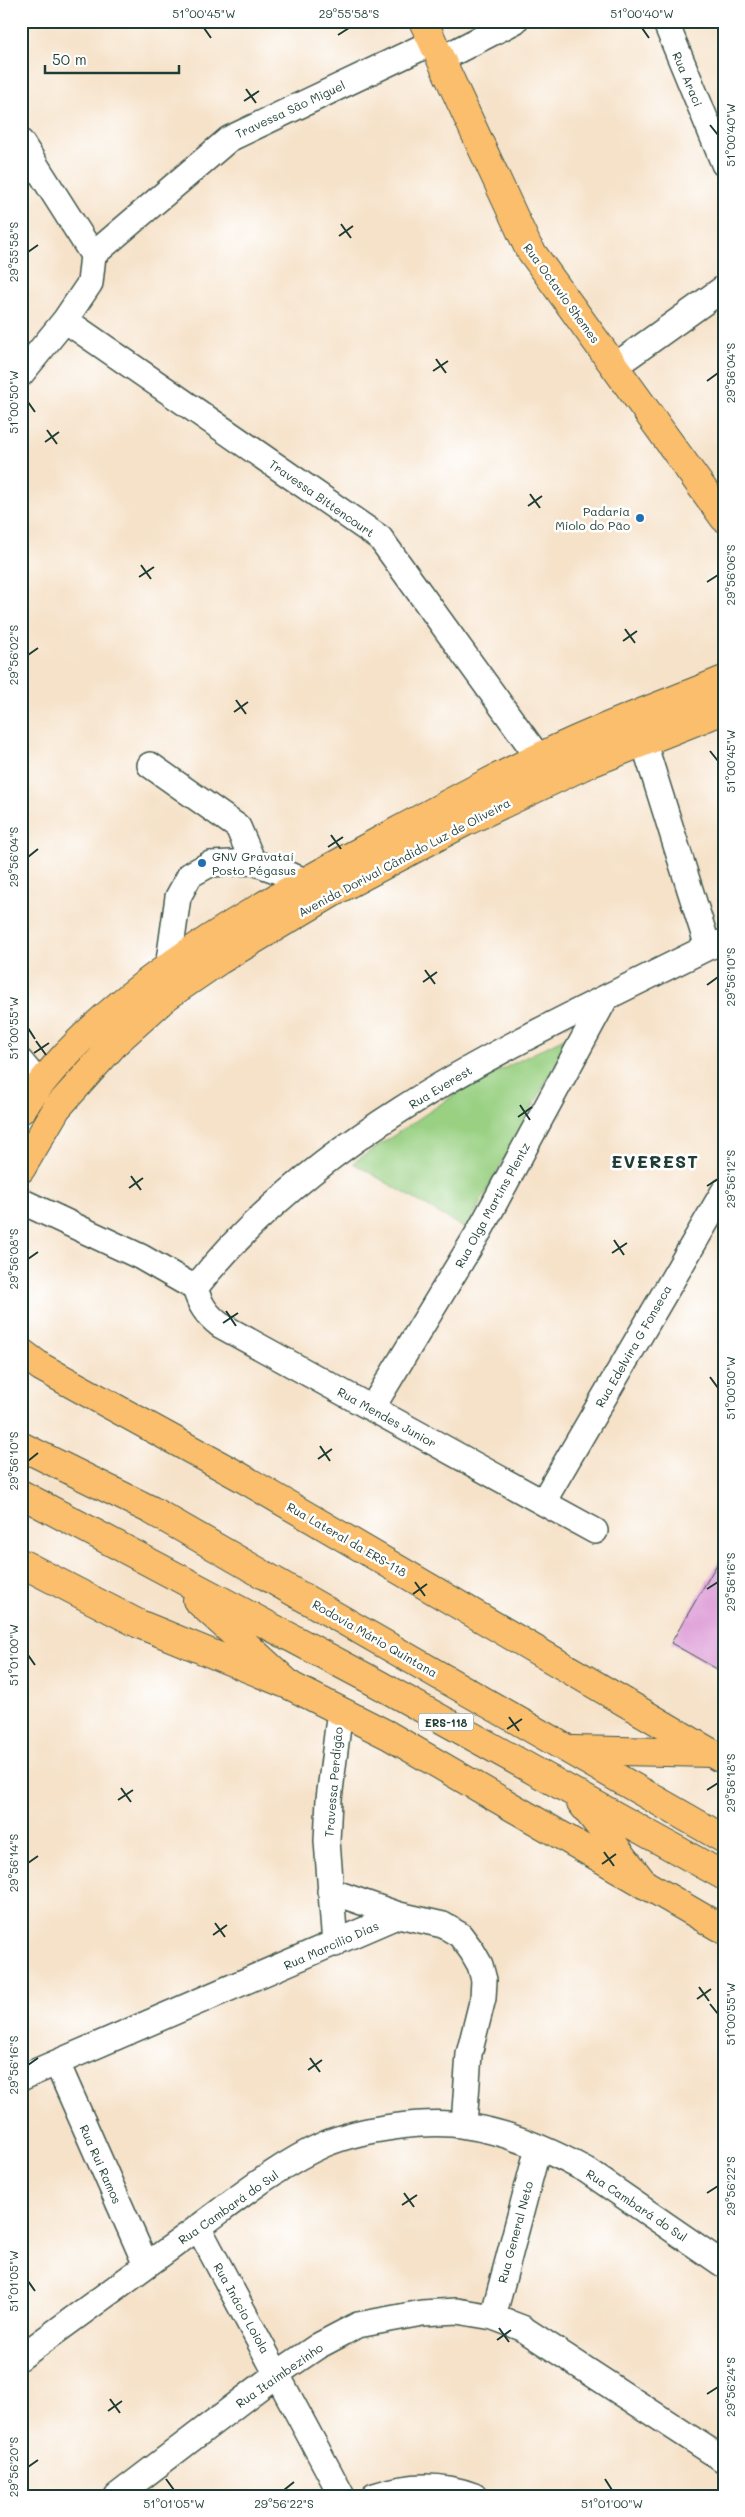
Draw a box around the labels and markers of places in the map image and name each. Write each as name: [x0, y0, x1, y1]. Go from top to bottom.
place label: Padaria Miolo do Pão: [555, 503, 630, 533]
marker: Padaria Miolo do Pão: [634, 512, 646, 524]
place label: GNV Gravataí Posto Pégasus: [212, 848, 296, 878]
marker: GNV Gravataí Posto Pégasus: [196, 857, 208, 869]

